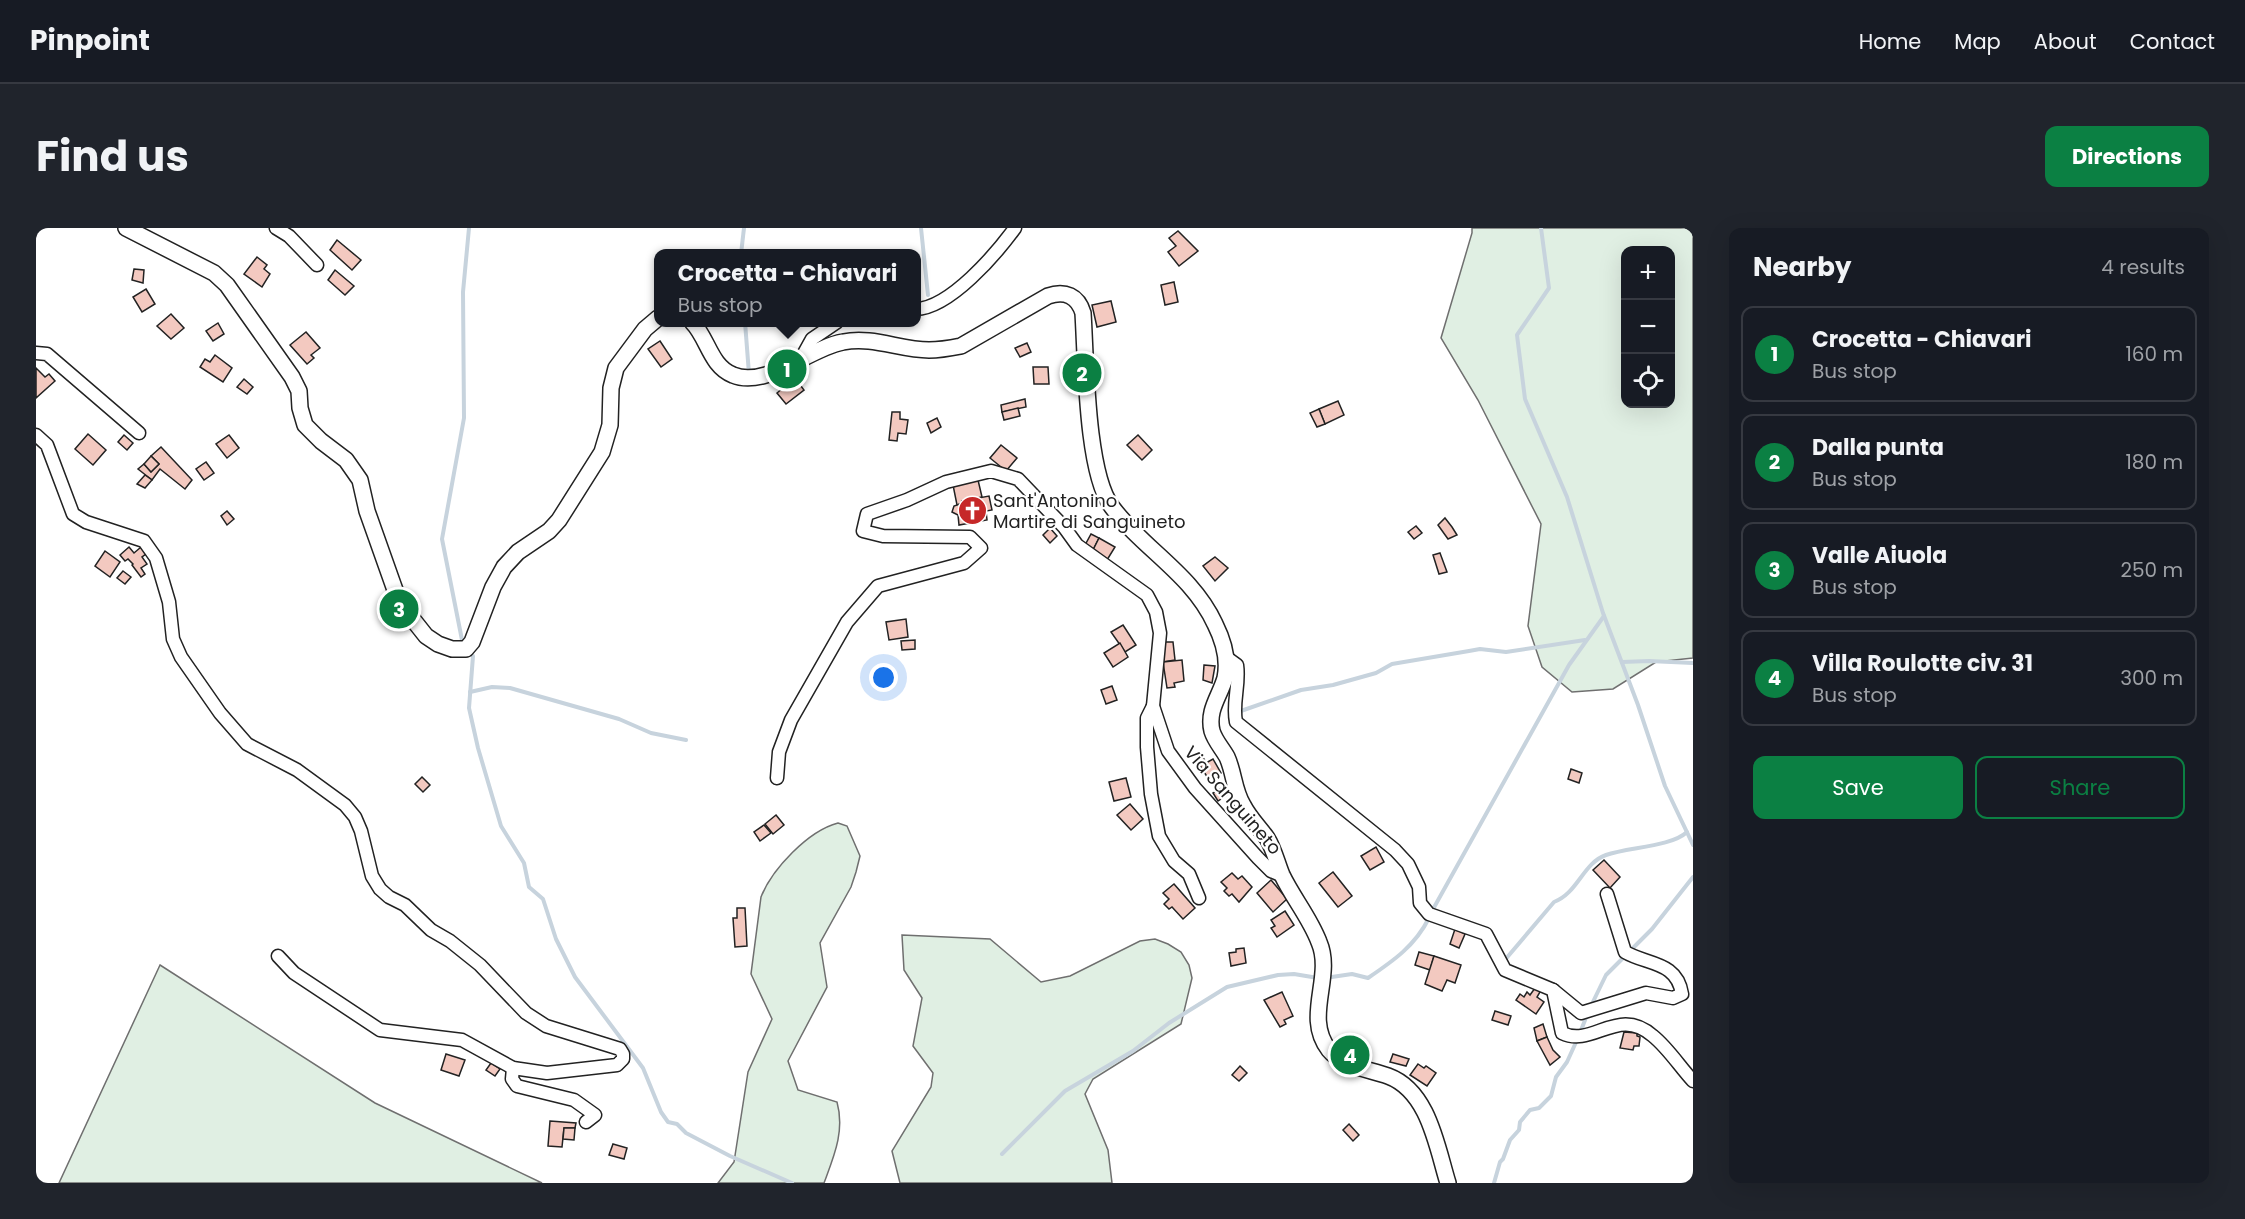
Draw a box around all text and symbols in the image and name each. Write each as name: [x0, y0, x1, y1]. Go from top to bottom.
text: Pinpoint: [30, 21, 150, 60]
text: Home: [1859, 27, 1921, 56]
text: Map: [1954, 27, 2001, 56]
text: About: [2034, 27, 2097, 56]
text: Contact: [2130, 27, 2215, 56]
button: Directions: [2045, 126, 2209, 187]
text: Find us: [36, 127, 189, 186]
map controls: [1621, 246, 1675, 408]
button: +: [1621, 246, 1675, 300]
popup: [654, 249, 921, 327]
text: Nearby: [1753, 249, 1851, 285]
text: 4 results: [2101, 253, 2185, 281]
text: Crocetta - Chiavari: [678, 258, 897, 289]
text: Bus stop: [678, 291, 763, 319]
button: −: [1621, 300, 1675, 354]
text: Crocetta - Chiavari: [1812, 324, 2032, 355]
text: 1: [1771, 340, 1778, 368]
text: 160 m: [2125, 340, 2183, 368]
pin: 1: [768, 346, 807, 392]
pin: 2: [1062, 350, 1102, 396]
button: locate: [1621, 354, 1675, 408]
text: Bus stop: [1812, 357, 1897, 385]
text: Dalla punta: [1812, 432, 1944, 463]
text: 2: [1769, 448, 1780, 476]
text: 180 m: [2125, 448, 2183, 476]
text: Bus stop: [1812, 465, 1897, 493]
place label: Sant'Antonino Martire di Sanguineto: [993, 488, 1186, 534]
church icon: Sant'Antonino Martire di Sanguineto: [956, 494, 988, 526]
text: Valle Aiuola: [1812, 540, 1947, 571]
text: 3: [1768, 556, 1781, 584]
text: 250 m: [2120, 556, 2183, 584]
text: Bus stop: [1812, 573, 1897, 601]
pin: 3: [380, 586, 418, 632]
text: Villa Roulotte civ. 31: [1812, 648, 2033, 679]
your location: [869, 663, 898, 692]
text: 4: [1768, 664, 1781, 692]
text: 300 m: [2120, 664, 2183, 692]
text: Bus stop: [1812, 681, 1897, 709]
street label: Via Sanguineto: [1179, 740, 1287, 860]
button: Save: [1753, 756, 1963, 819]
button: Share: [1975, 756, 2185, 819]
pin: 4: [1330, 1032, 1370, 1078]

